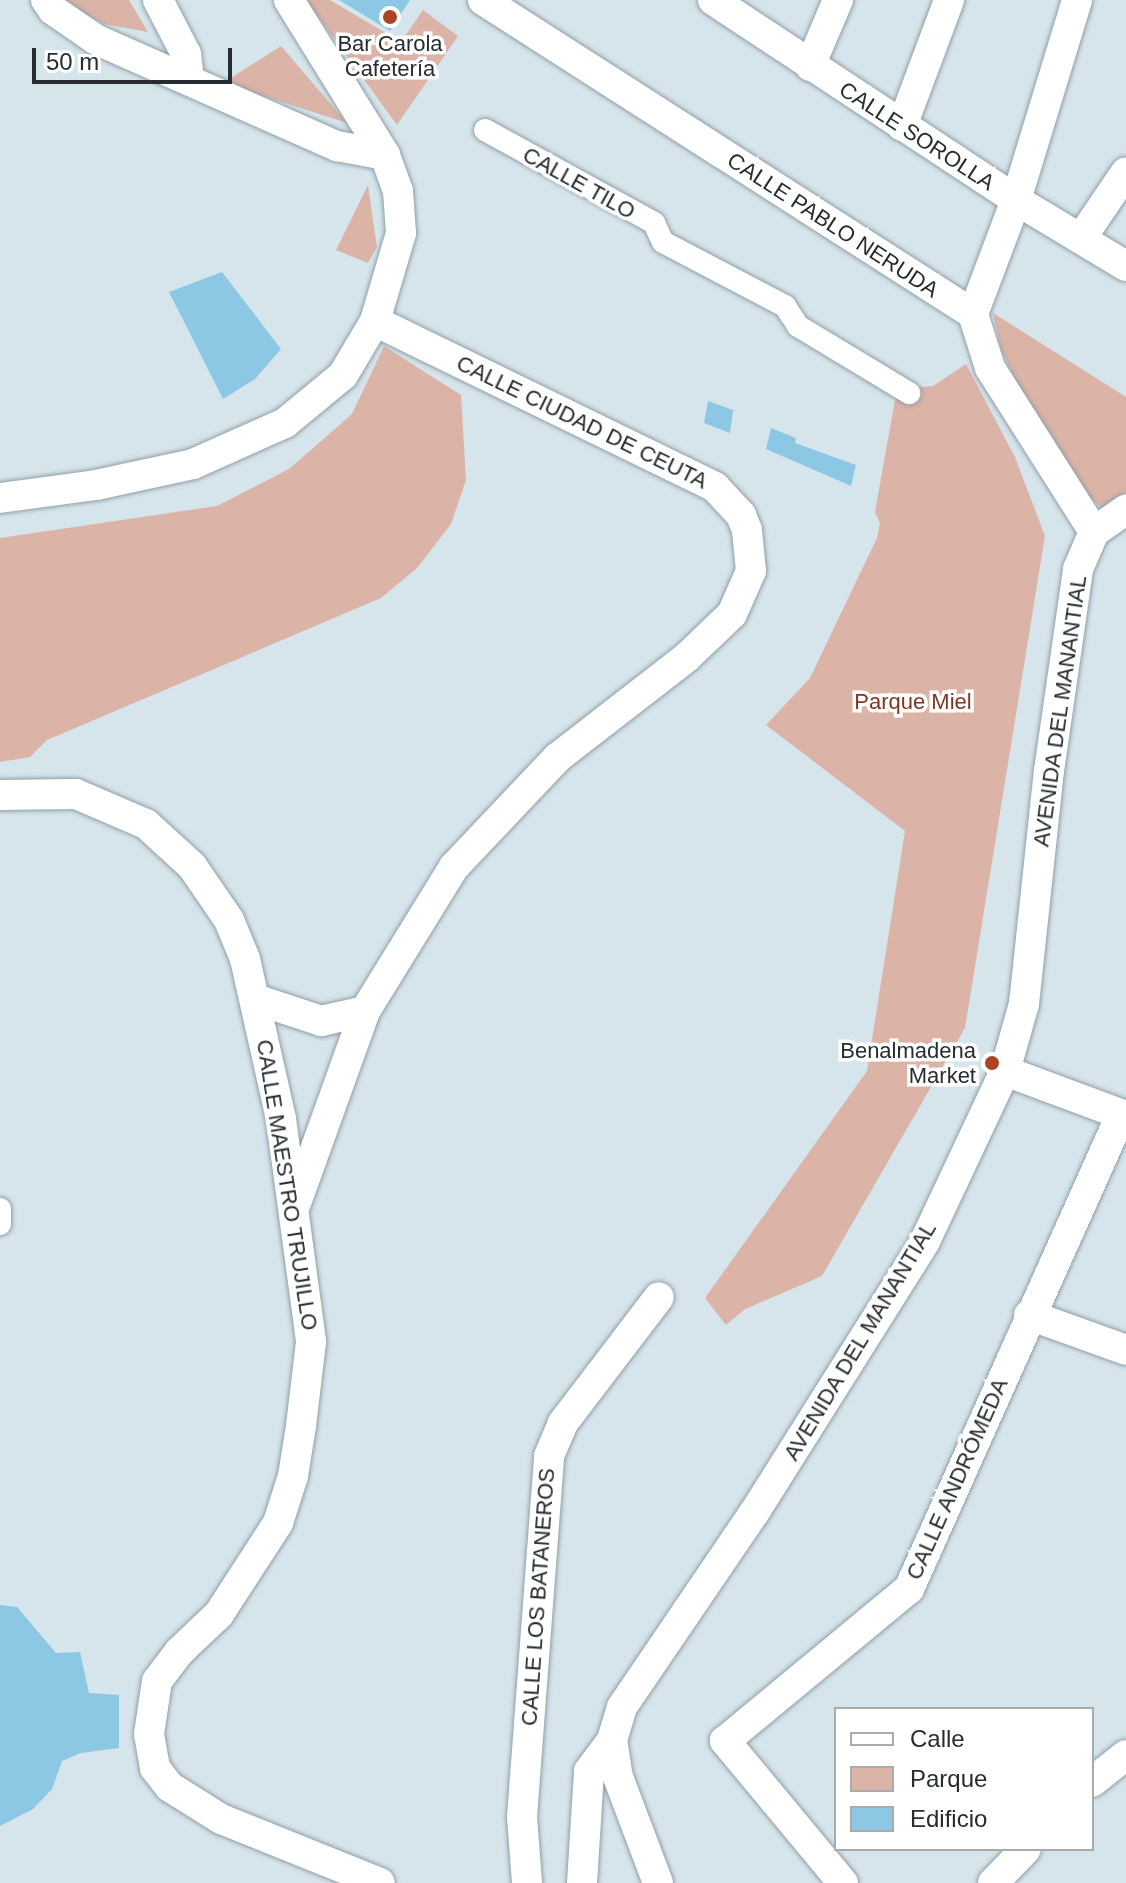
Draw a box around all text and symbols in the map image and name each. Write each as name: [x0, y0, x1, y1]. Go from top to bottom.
marker: Bar Carola Cafetería: [381, 8, 399, 26]
place label: Bar Carola Cafetería: [337, 30, 443, 82]
scale bar: [36, 32, 236, 82]
text: 50 m: [46, 48, 99, 75]
street label: CALLE SOROLLA: [834, 76, 1000, 196]
street label: CALLE TILO: [518, 141, 640, 225]
street label: CALLE PABLO NERUDA: [722, 147, 944, 303]
street label: CALLE CIUDAD DE CEUTA: [452, 350, 712, 494]
street label: AVENIDA DEL MANANTIAL: [1028, 573, 1092, 849]
park label: Parque Miel: [854, 689, 972, 715]
street label: CALLE MAESTRO TRUJILLO: [251, 1037, 323, 1333]
place label: Benalmadena Market: [840, 1037, 976, 1088]
marker: Benalmadena Market: [983, 1054, 1001, 1072]
street label: AVENIDA DEL MANANTIAL: [778, 1216, 942, 1466]
street label: CALLE ANDRÓMEDA: [900, 1374, 1014, 1584]
street label: CALLE LOS BATANEROS: [516, 1467, 560, 1727]
legend: [834, 1707, 1094, 1851]
text: Calle: [910, 1725, 965, 1752]
text: Parque: [910, 1765, 987, 1792]
text: Edificio: [910, 1805, 987, 1832]

